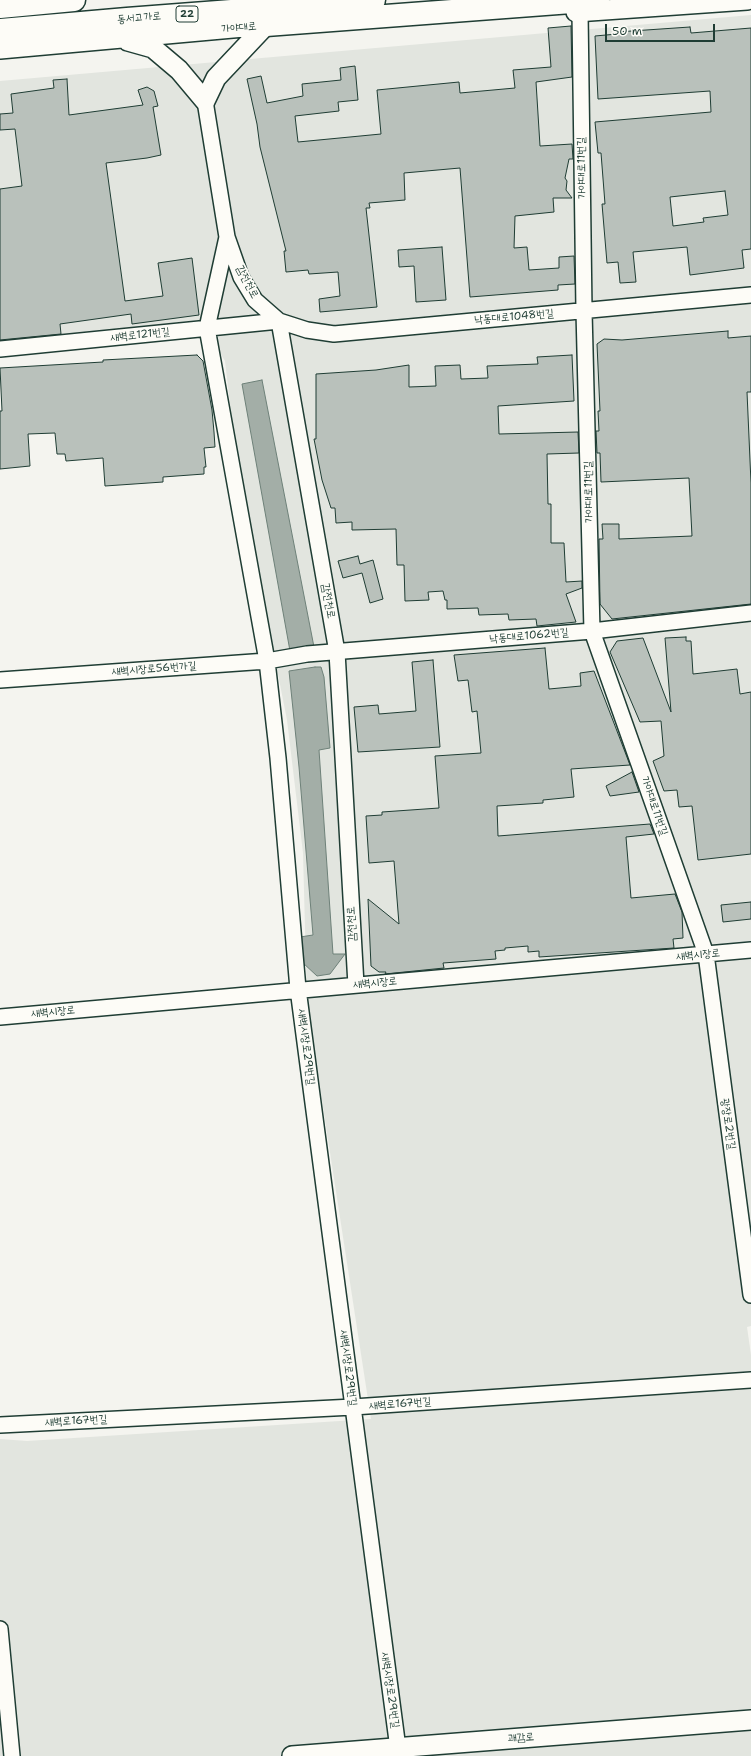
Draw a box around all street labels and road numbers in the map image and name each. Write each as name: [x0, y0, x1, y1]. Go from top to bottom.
road number: 22: [176, 6, 198, 22]
street label: 동서고가로: [116, 9, 162, 27]
street label: 가야대로: [221, 20, 257, 36]
street label: 가야대로11번길: [575, 137, 589, 199]
street label: 감전천로: [233, 263, 261, 301]
street label: 낙동대로1048번길: [474, 307, 554, 327]
street label: 새벽로121번길: [109, 325, 171, 345]
street label: 가야대로11번길: [582, 461, 596, 523]
street label: 감전천로: [318, 582, 338, 620]
street label: 낙동대로1062번길: [489, 626, 569, 646]
street label: 새벽시장로56번가길: [111, 659, 197, 679]
street label: 가야대로11번길: [638, 775, 670, 837]
street label: 감전천로: [344, 906, 360, 942]
street label: 새벽시장로: [675, 946, 721, 964]
street label: 새벽시장로: [352, 974, 398, 992]
street label: 새벽시장로: [30, 1003, 76, 1021]
street label: 새벽시장로29번길: [295, 1008, 317, 1086]
street label: 광장로2번길: [718, 1097, 738, 1151]
street label: 새벽시장로29번길: [337, 1329, 359, 1407]
street label: 새벽로167번길: [368, 1395, 432, 1413]
street label: 새벽로167번길: [44, 1413, 108, 1429]
street label: 새벽시장로29번길: [378, 1651, 402, 1729]
street label: 괘감로: [507, 1730, 535, 1746]

